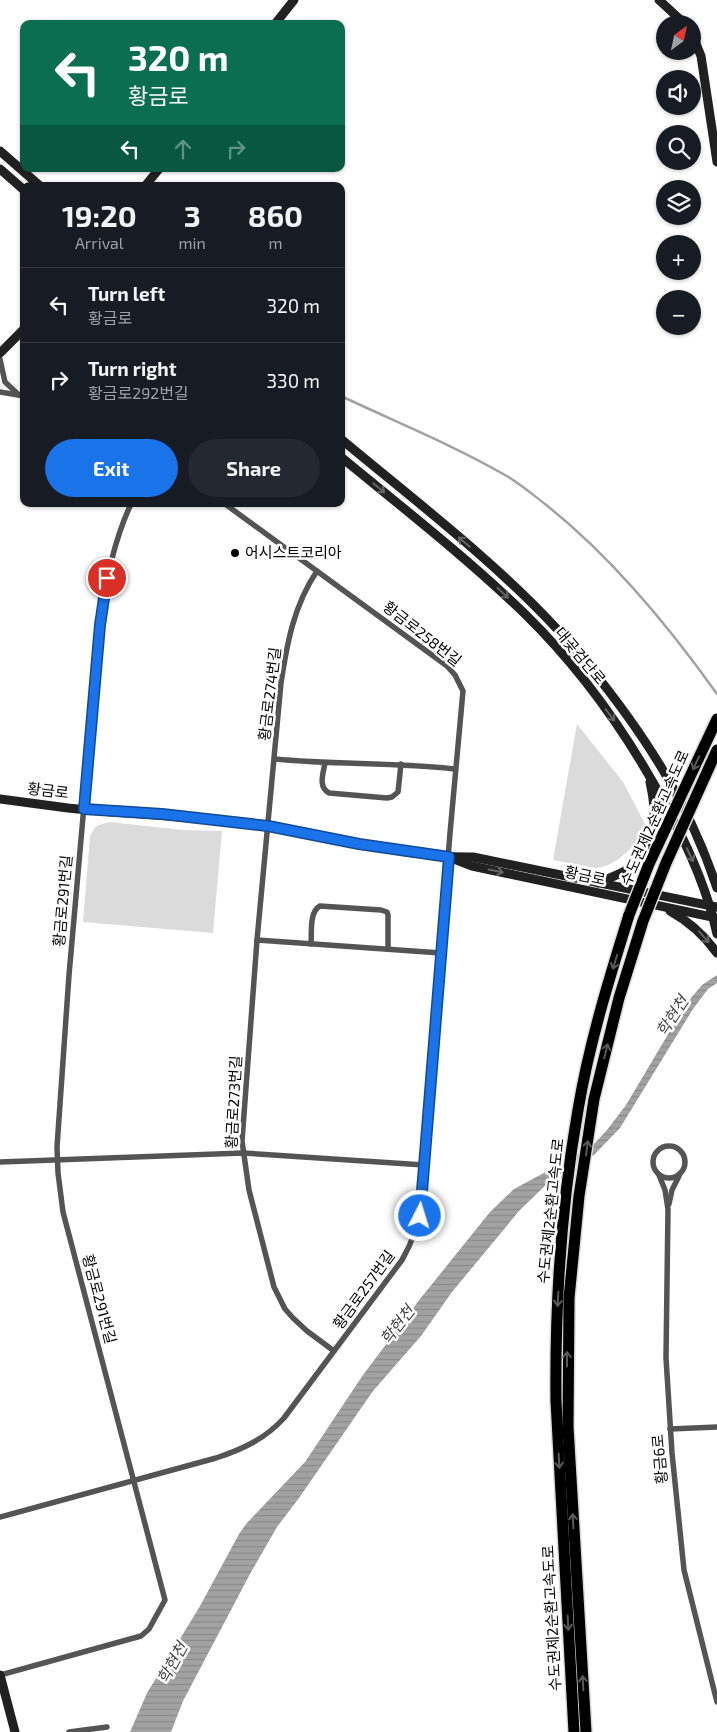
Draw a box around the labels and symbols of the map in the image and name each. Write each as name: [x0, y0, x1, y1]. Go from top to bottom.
north arrow: [656, 15, 701, 60]
one-way arrow: [372, 482, 385, 493]
one-way arrow: [458, 537, 471, 548]
place label: 어시스트코리아: [245, 543, 342, 561]
marker: 어시스트코리아: [229, 547, 241, 559]
pin: [86, 557, 128, 599]
one-way arrow: [496, 587, 509, 599]
street label: 황금로258번길: [380, 597, 465, 669]
street label: 대곶검단로: [552, 623, 610, 688]
street label: 황금로274번길: [254, 646, 284, 742]
one-way arrow: [604, 708, 615, 721]
street label: 수도권제2순환고속도로: [616, 747, 692, 888]
one-way arrow: [691, 755, 701, 770]
street label: 황금로: [26, 779, 70, 801]
one-way arrow: [686, 847, 696, 862]
street label: 황금로291번길: [49, 854, 75, 948]
street label: 황금로: [563, 862, 607, 888]
one-way arrow: [487, 867, 503, 876]
one-way arrow: [698, 930, 709, 943]
one-way arrow: [609, 954, 619, 970]
water label: 학현천: [652, 990, 693, 1039]
one-way arrow: [601, 1044, 611, 1060]
street label: 황금로273번길: [222, 1055, 244, 1149]
street label: 수도권제2순환고속도로: [533, 1137, 567, 1285]
one-way arrow: [582, 1141, 592, 1157]
position arrow: [393, 1189, 445, 1241]
street label: 황금로257번길: [329, 1246, 398, 1332]
street label: 황금로291번길: [79, 1252, 121, 1345]
one-way arrow: [553, 1290, 562, 1306]
water label: 학현천: [376, 1300, 419, 1348]
one-way arrow: [562, 1351, 572, 1367]
street label: 황금6로: [648, 1433, 670, 1485]
one-way arrow: [554, 1453, 563, 1469]
one-way arrow: [569, 1513, 578, 1529]
street label: 수도권제2순환고속도로: [538, 1544, 564, 1692]
one-way arrow: [563, 1615, 572, 1631]
water label: 학현천: [153, 1637, 192, 1687]
one-way arrow: [578, 1676, 587, 1692]

